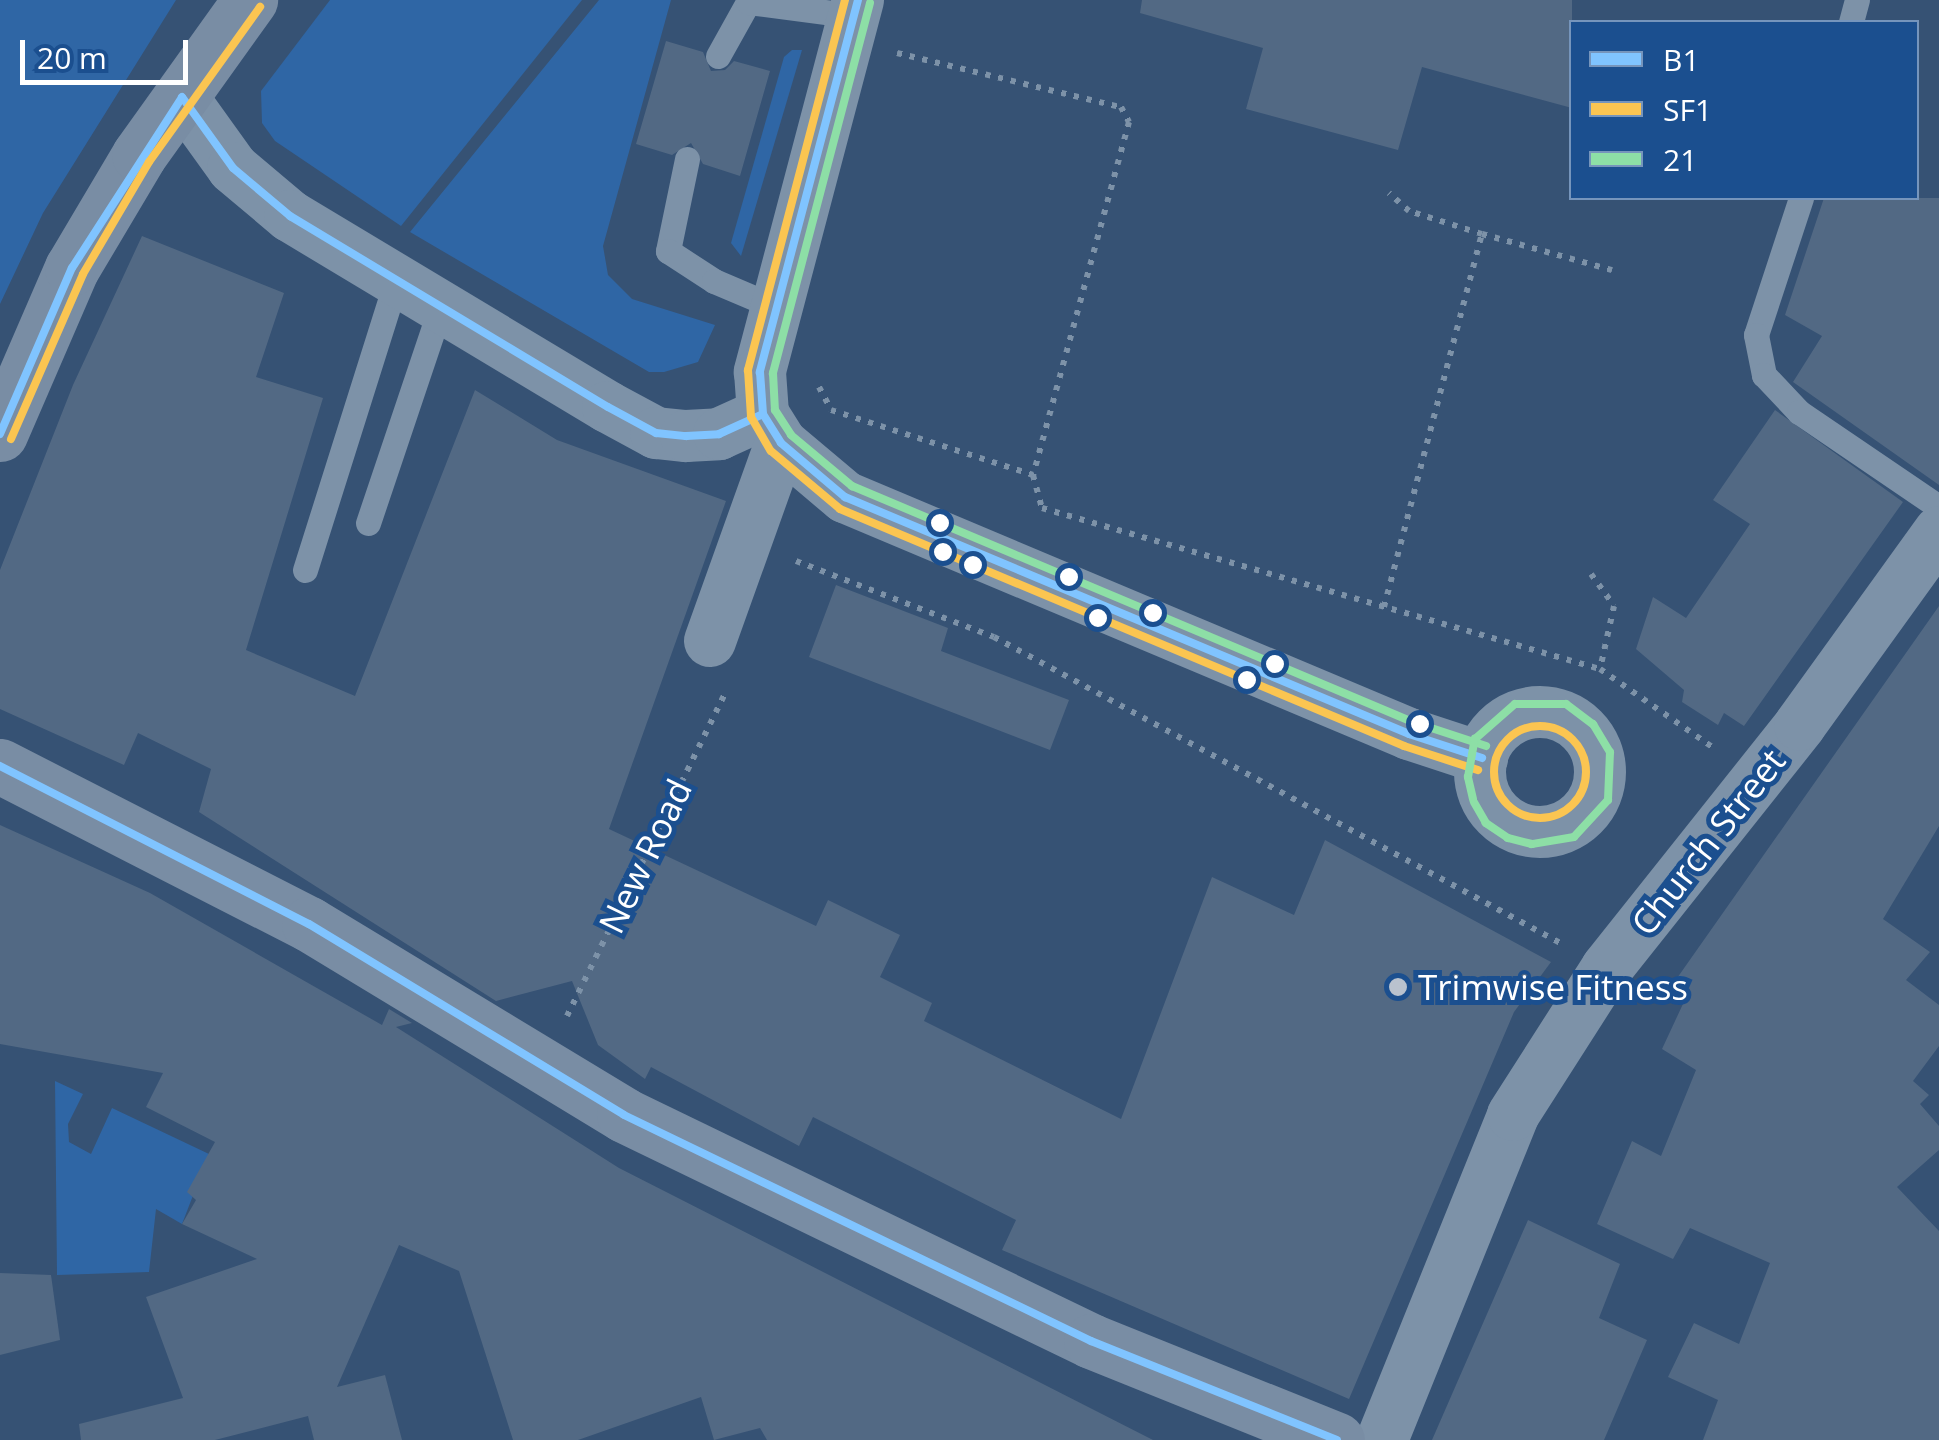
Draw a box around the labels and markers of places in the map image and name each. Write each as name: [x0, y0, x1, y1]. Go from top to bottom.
unlabelled marker: [930, 513, 950, 533]
unlabelled marker: [933, 542, 953, 562]
unlabelled marker: [963, 555, 983, 575]
unlabelled marker: [1059, 567, 1079, 587]
unlabelled marker: [1143, 603, 1163, 623]
unlabelled marker: [1088, 608, 1108, 628]
unlabelled marker: [1265, 654, 1285, 674]
unlabelled marker: [1237, 670, 1257, 690]
unlabelled marker: [1410, 714, 1430, 734]
place label: Trimwise Fitness: [1418, 966, 1688, 1008]
marker: Trimwise Fitness: [1387, 976, 1409, 998]

